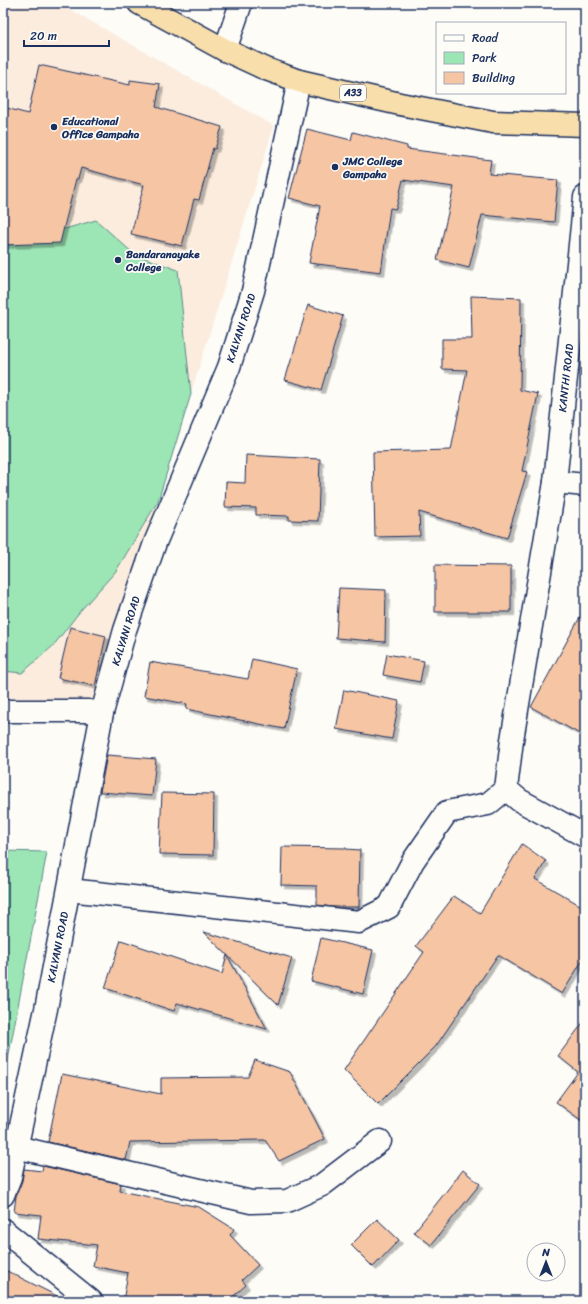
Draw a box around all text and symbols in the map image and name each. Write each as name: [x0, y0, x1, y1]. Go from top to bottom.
scale bar: [24, 22, 109, 48]
legend: [436, 22, 566, 94]
text: 20 m: [30, 25, 57, 47]
text: Road: [472, 27, 499, 49]
text: Park: [472, 47, 497, 69]
text: Building: [472, 67, 515, 89]
road number: A33: [340, 85, 366, 101]
place label: Educational Office Gampaha: [61, 112, 140, 144]
marker: Educational Office Gampaha: [49, 122, 59, 132]
place label: JMC College Gampaha: [342, 152, 403, 184]
marker: JMC College Gampaha: [330, 162, 340, 172]
place label: Bandaranayake College: [125, 245, 200, 277]
marker: Bandaranayake College: [113, 255, 123, 265]
street label: KALYANI ROAD: [221, 291, 261, 365]
street label: KANTHI ROAD: [553, 342, 579, 413]
street label: KALYANI ROAD: [106, 594, 146, 668]
street label: KALYANI ROAD: [42, 910, 74, 984]
north arrow: [526, 1242, 566, 1282]
text: N: [541, 1243, 550, 1262]

